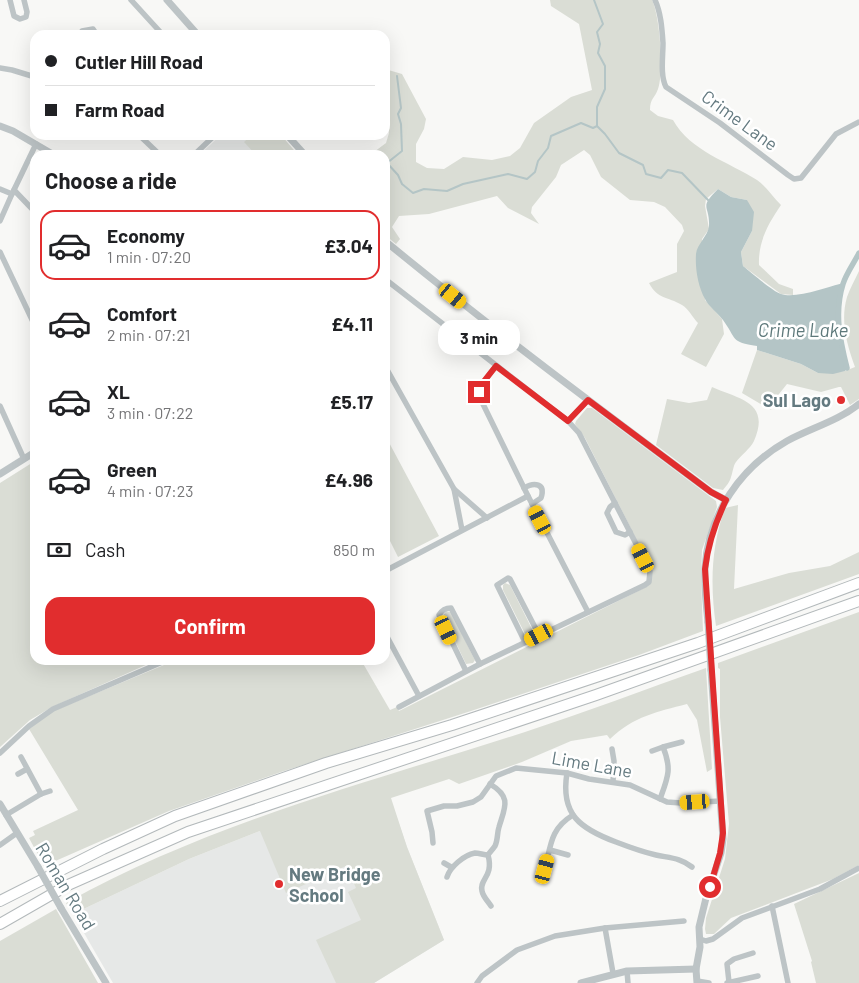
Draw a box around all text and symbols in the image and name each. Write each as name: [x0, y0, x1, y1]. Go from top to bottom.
text: Cutler Hill Road: [75, 50, 203, 73]
street label: Crime Lane: [698, 85, 782, 155]
text: Farm Road: [75, 98, 165, 121]
text: Choose a ride: [45, 167, 177, 193]
icon: car: [47, 223, 92, 268]
text: Economy: [107, 224, 185, 247]
text: £3.04: [324, 234, 373, 257]
text: 1 min · 07:20: [107, 247, 191, 266]
car: [436, 281, 469, 311]
icon: car: [47, 301, 92, 346]
text: Comfort: [107, 302, 177, 325]
text: £4.11: [331, 312, 373, 335]
water label: Crime Lake: [758, 318, 848, 341]
callout: 3 min: [438, 320, 520, 354]
text: 2 min · 07:21: [107, 325, 190, 344]
text: 3 min: [460, 328, 498, 347]
icon: car: [47, 379, 92, 424]
text: XL: [107, 380, 130, 403]
route end: [468, 381, 490, 403]
place label: Sul Lago: [763, 389, 831, 411]
text: £5.17: [330, 390, 373, 413]
marker: Sul Lago: [835, 394, 847, 406]
text: 3 min · 07:22: [107, 403, 193, 422]
icon: car: [47, 457, 92, 502]
text: Green: [107, 458, 157, 481]
text: £4.96: [324, 468, 373, 491]
text: 4 min · 07:23: [107, 481, 193, 500]
car: [526, 503, 553, 537]
icon: cash: [45, 536, 73, 564]
text: Cash: [85, 538, 126, 561]
text: 850 m: [333, 540, 375, 559]
car: [629, 541, 656, 575]
button: Confirm: [45, 597, 375, 655]
car: [432, 613, 459, 647]
car: [522, 622, 555, 648]
street label: Lime Lane: [550, 746, 634, 782]
car: [679, 793, 710, 811]
street label: Roman Road: [31, 838, 101, 934]
car: [533, 853, 556, 885]
place label: New Bridge School: [289, 863, 381, 906]
route start: [699, 876, 721, 898]
marker: New Bridge School: [273, 878, 285, 890]

